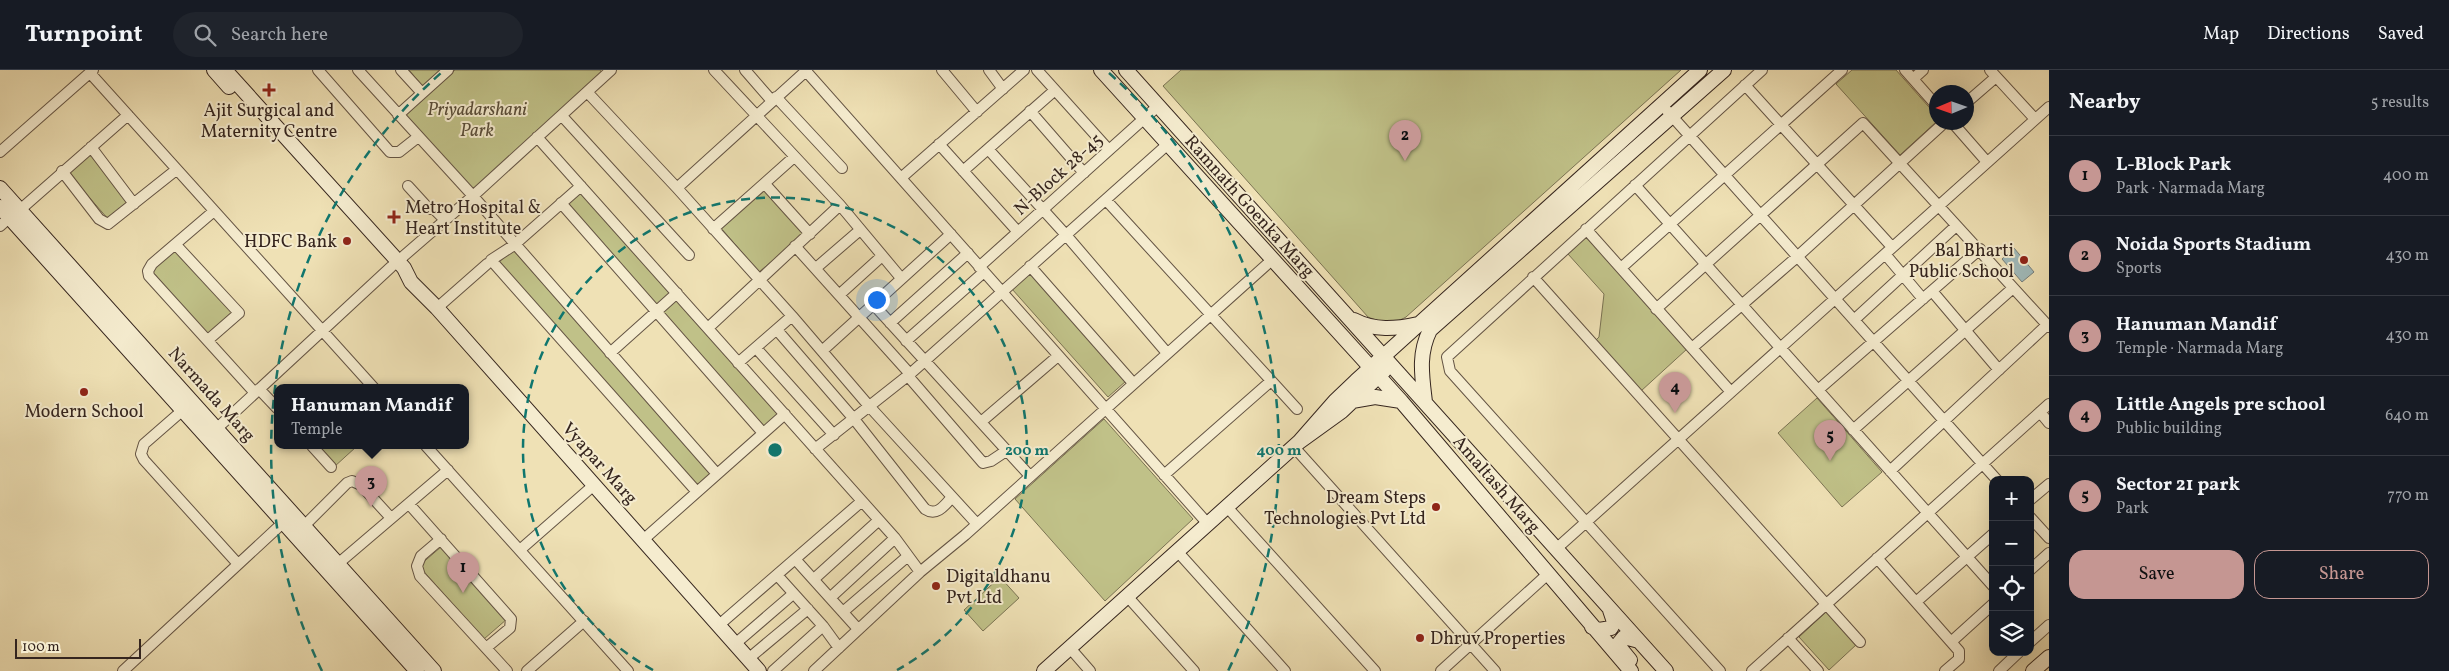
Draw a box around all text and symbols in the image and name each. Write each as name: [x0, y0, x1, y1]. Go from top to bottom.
search box: [173, 12, 523, 57]
text: Turnpoint: [25, 18, 143, 52]
icon: search: [191, 21, 219, 49]
text: Search here: [231, 22, 328, 48]
text: Map: [2203, 22, 2239, 47]
text: Directions: [2267, 22, 2350, 47]
text: Saved: [2378, 22, 2424, 47]
marker: Ajit Surgical and Maternity Centre: [262, 83, 276, 97]
north arrow: [1929, 85, 1974, 130]
text: Nearby: [2069, 88, 2140, 117]
text: 5 results: [2371, 92, 2429, 114]
park label: Priyadarshani Park: [427, 98, 527, 144]
place label: Ajit Surgical and Maternity Centre: [201, 99, 337, 145]
pin: 2: [1389, 120, 1421, 161]
street label: N-Block 28-45: [1009, 128, 1109, 222]
street label: Ramnath Goenka Marg: [1178, 130, 1320, 284]
text: L-Block Park: [2116, 152, 2231, 178]
text: 1: [2082, 165, 2088, 187]
text: 400 m: [2383, 165, 2429, 187]
text: Park · Narmada Marg: [2116, 178, 2265, 200]
place label: Metro Hospital & Heart Institute: [405, 196, 541, 242]
marker: Metro Hospital & Heart Institute: [387, 210, 401, 224]
place label: HDFC Bank: [244, 230, 337, 255]
text: Noida Sports Stadium: [2116, 232, 2311, 258]
marker: HDFC Bank: [341, 235, 353, 247]
place label: Bal Bharti Public School: [1909, 239, 2014, 285]
text: 2: [2081, 245, 2089, 267]
text: 430 m: [2385, 245, 2429, 267]
marker: Bal Bharti Public School: [2018, 254, 2030, 266]
text: Sports: [2116, 258, 2162, 280]
your location: [864, 287, 890, 313]
text: Hanuman Mandif: [2116, 312, 2277, 338]
text: 3: [2081, 325, 2089, 347]
text: 430 m: [2385, 325, 2429, 347]
text: Temple · Narmada Marg: [2116, 338, 2284, 360]
street label: Narmada Marg: [161, 342, 260, 448]
pin: 4: [1659, 372, 1691, 413]
popup: [274, 384, 469, 449]
marker: Modern School: [78, 386, 90, 398]
text: Little Angels pre school: [2116, 392, 2325, 418]
text: Hanuman Mandif: [291, 393, 452, 419]
place label: Modern School: [24, 400, 144, 425]
text: 4: [2080, 405, 2090, 427]
text: 640 m: [2385, 405, 2429, 427]
street label: Vyapar Marg: [555, 417, 643, 511]
text: Public building: [2116, 418, 2222, 440]
text: Temple: [291, 419, 342, 441]
pin: 5: [1814, 420, 1846, 461]
street label: Amaltash Marg: [1446, 430, 1546, 539]
centre of rings: [766, 441, 784, 459]
text: 200 m: [1005, 441, 1049, 462]
text: 400 m: [1257, 441, 1302, 462]
pin: 3: [355, 466, 387, 507]
text: Sector 21 park: [2116, 472, 2240, 498]
map controls: [1989, 476, 2034, 656]
button: +: [1989, 476, 2034, 521]
text: 5: [2081, 485, 2089, 507]
text: 770 m: [2387, 485, 2429, 507]
place label: Dream Steps Technologies Pvt Ltd: [1264, 486, 1426, 532]
text: Park: [2116, 498, 2149, 520]
marker: Dream Steps Technologies Pvt Ltd: [1430, 501, 1442, 513]
button: −: [1989, 521, 2034, 566]
button: Save: [2069, 550, 2244, 599]
button: Share: [2254, 550, 2429, 599]
pin: 1: [447, 552, 479, 593]
place label: Digitaldhanu Pvt Ltd: [946, 565, 1051, 611]
button: locate: [1989, 566, 2034, 611]
marker: Digitaldhanu Pvt Ltd: [930, 580, 942, 592]
button: layers: [1989, 611, 2034, 656]
place label: Dhruv Properties: [1430, 627, 1566, 652]
marker: Dhruv Properties: [1414, 632, 1426, 644]
scale bar: [15, 636, 141, 659]
text: 100 m: [22, 638, 60, 657]

